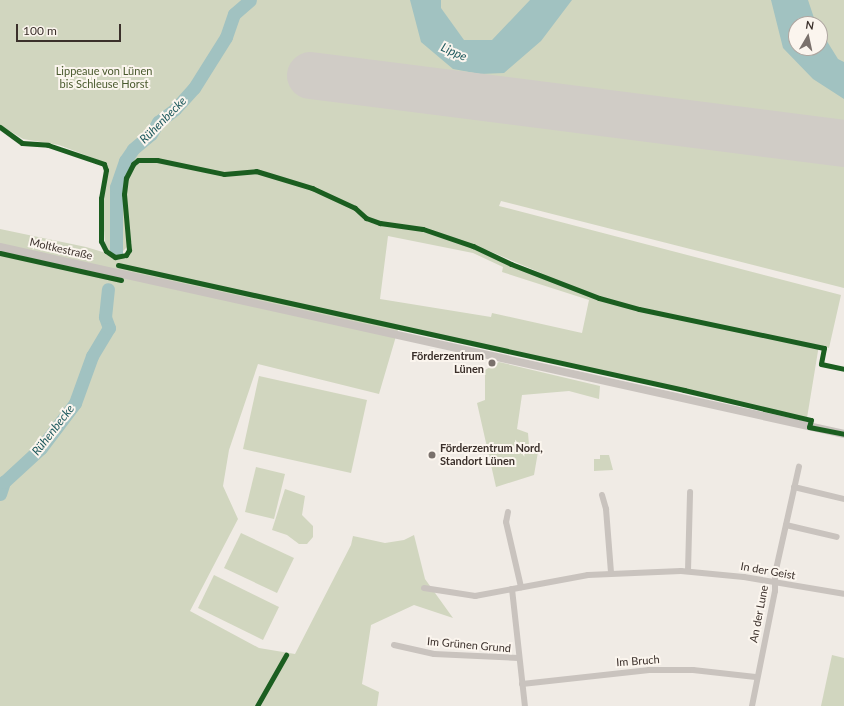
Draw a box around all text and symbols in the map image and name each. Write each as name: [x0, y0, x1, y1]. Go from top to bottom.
scale bar: [18, 16, 123, 42]
north arrow: [788, 16, 828, 56]
text: N: [805, 18, 815, 32]
text: 100 m: [23, 23, 57, 38]
water label: Lippe: [439, 40, 469, 64]
park label: Lippeaue von Lünen bis Schleuse Horst: [56, 65, 152, 91]
water label: Rühenbecke: [137, 94, 189, 146]
street label: Moltkestraße: [28, 235, 94, 263]
place label: Förderzentrum Lünen: [411, 350, 484, 376]
marker: Förderzentrum Lünen: [487, 358, 497, 368]
water label: Rühenbecke: [29, 402, 77, 458]
place label: Förderzentrum Nord, Standort Lünen: [440, 442, 543, 468]
marker: Förderzentrum Nord, Standort Lünen: [427, 450, 437, 460]
street label: In der Geist: [739, 560, 797, 582]
street label: An der Lune: [747, 584, 771, 644]
street label: Im Grünen Grund: [426, 635, 512, 655]
street label: Im Bruch: [616, 653, 660, 669]

